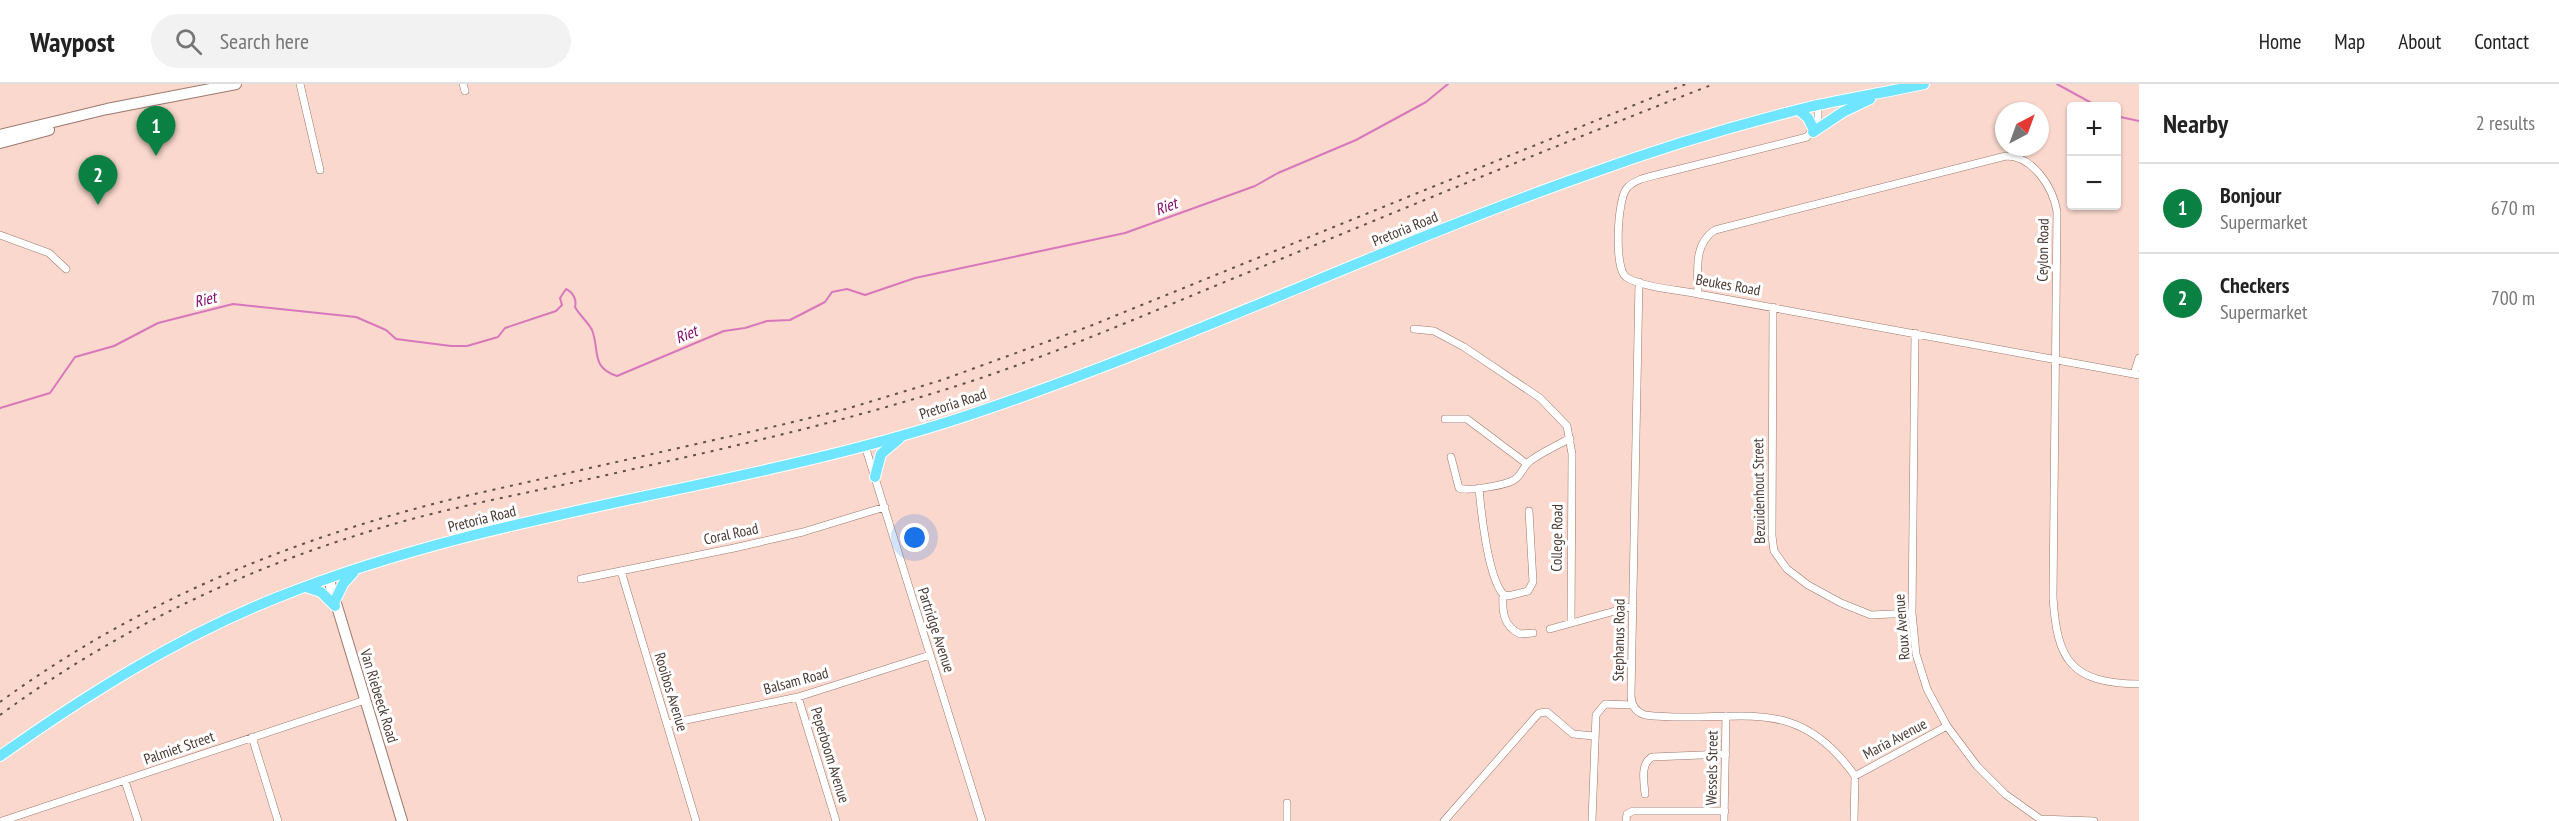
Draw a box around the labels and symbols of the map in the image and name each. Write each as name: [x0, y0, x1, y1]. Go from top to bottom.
north arrow: [1995, 102, 2049, 156]
pin: 1: [136, 106, 176, 156]
pin: 2: [78, 156, 118, 205]
water label: Riet: [1152, 192, 1181, 219]
street label: Pretoria Road: [1369, 207, 1440, 250]
street label: Ceylon Road: [2032, 218, 2053, 282]
street label: Beukes Road: [1694, 269, 1762, 300]
water label: Riet: [192, 286, 220, 311]
water label: Riet: [672, 320, 702, 348]
street label: Pretoria Road: [917, 384, 989, 423]
street label: Bezuidenhout Street: [1748, 438, 1769, 544]
street label: Pretoria Road: [446, 501, 518, 536]
street label: College Road: [1546, 504, 1567, 572]
street label: Coral Road: [702, 518, 760, 549]
your location: [900, 523, 929, 552]
street label: Partridge Avenue: [914, 585, 959, 675]
street label: Roux Avenue: [1889, 593, 1914, 661]
street label: Stephanus Road: [1608, 598, 1629, 681]
street label: Van Riebeeck Road: [356, 646, 403, 745]
street label: Rooibos Avenue: [650, 650, 692, 734]
street label: Balsam Road: [761, 663, 830, 698]
street label: Peperboom Avenue: [807, 705, 854, 805]
street label: Maria Avenue: [1860, 714, 1930, 763]
street label: Palmiet Street: [141, 727, 217, 768]
street label: Wessels Street: [1701, 730, 1722, 806]

